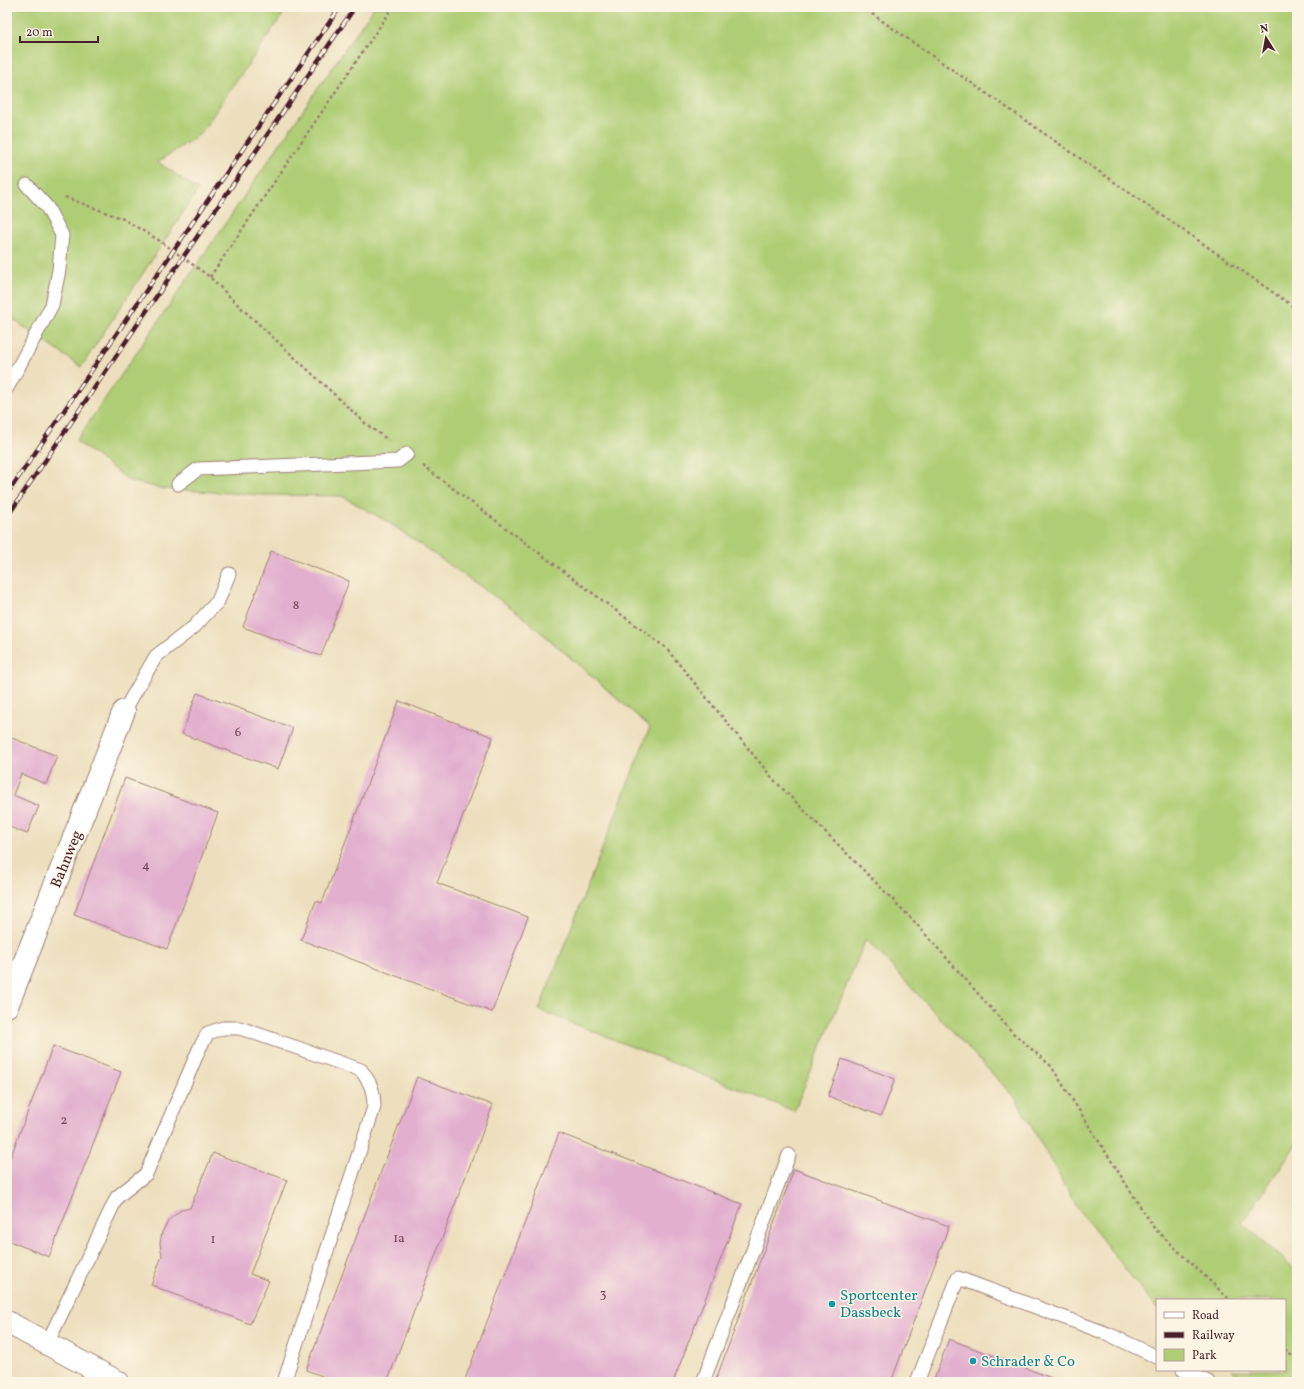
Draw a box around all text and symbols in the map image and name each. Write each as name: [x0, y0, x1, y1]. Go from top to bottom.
scale bar: [20, 18, 98, 44]
north arrow: [1246, 18, 1286, 58]
text: N: [1259, 22, 1270, 38]
text: 20 m: [26, 25, 53, 41]
house number: 8: [293, 597, 299, 615]
house number: 6: [235, 724, 242, 742]
street label: Bahnweg: [46, 827, 89, 891]
house number: 4: [142, 857, 150, 875]
house number: 2: [61, 1112, 68, 1130]
house number: 1a: [393, 1230, 405, 1248]
house number: 1: [210, 1231, 216, 1249]
house number: 3: [600, 1286, 607, 1304]
place label: Sportcenter Dassbeck: [840, 1286, 918, 1324]
marker: Sportcenter Dassbeck: [827, 1299, 837, 1309]
legend: [1156, 1299, 1286, 1371]
text: Road: [1192, 1308, 1219, 1324]
text: Railway: [1192, 1328, 1235, 1344]
text: Park: [1192, 1348, 1217, 1364]
place label: Schrader & Co: [981, 1352, 1075, 1373]
marker: Schrader & Co: [968, 1356, 978, 1366]

